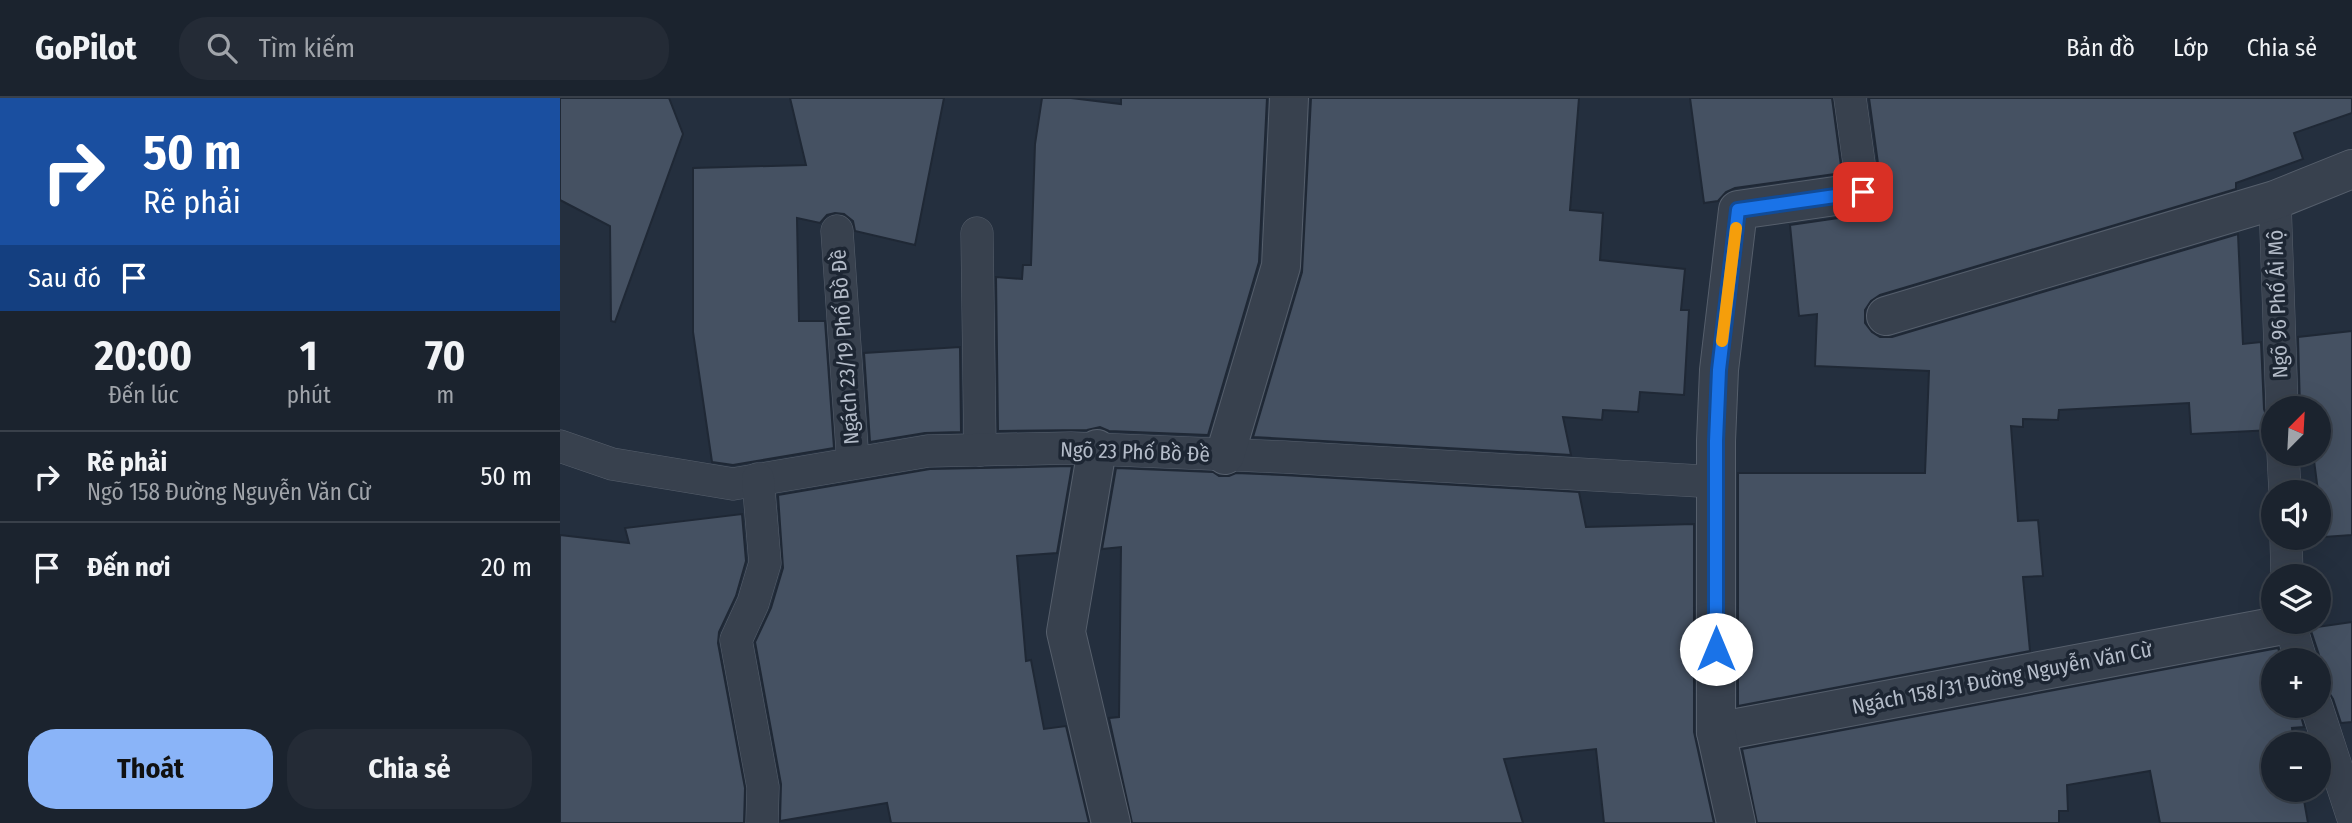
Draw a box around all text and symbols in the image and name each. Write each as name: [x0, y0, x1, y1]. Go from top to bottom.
search box: [179, 17, 669, 80]
text: GoPilot: [35, 28, 137, 68]
icon: search: [203, 29, 241, 67]
text: Tìm kiếm: [259, 33, 355, 64]
text: Bản đồ: [2066, 34, 2135, 62]
text: Lớp: [2173, 34, 2209, 62]
text: Chia sẻ: [2247, 34, 2317, 62]
text: 50 m: [143, 123, 241, 182]
icon: right: [28, 126, 119, 217]
pin: [1833, 162, 1893, 222]
icon: arrive: [1844, 173, 1882, 211]
text: Rẽ phải: [143, 183, 241, 221]
street label: Ngõ 96 Phố Ái Mộ: [2262, 229, 2294, 379]
street label: Ngách 23/19 Phố Bồ Đề: [825, 249, 865, 445]
icon: arrive: [115, 259, 153, 297]
text: Sau đó: [28, 263, 101, 294]
text: 20:00: [94, 331, 192, 381]
text: 1: [300, 331, 318, 381]
text: 70: [425, 331, 466, 381]
text: Đến lúc: [108, 381, 179, 409]
text: phút: [287, 381, 331, 409]
text: m: [436, 381, 454, 409]
north arrow: [2261, 396, 2331, 466]
map controls: [2261, 396, 2331, 802]
street label: Ngõ 23 Phố Bồ Đề: [1060, 436, 1210, 468]
text: Rẽ phải: [87, 447, 167, 478]
icon: right: [28, 458, 66, 496]
text: 50 m: [480, 461, 532, 492]
text: Ngõ 158 Đường Nguyễn Văn Cừ: [87, 478, 371, 506]
button: sound: [2261, 480, 2331, 550]
icon: arrive: [28, 549, 66, 587]
text: Đến nơi: [87, 552, 170, 583]
text: 20 m: [481, 552, 532, 583]
button: layers: [2261, 564, 2331, 634]
position arrow: [1679, 612, 1753, 686]
street label: Ngách 158/31 Đường Nguyễn Văn Cừ: [1850, 636, 2155, 720]
button: +: [2261, 648, 2331, 718]
button: Thoát: [28, 729, 273, 809]
button: Chia sẻ: [287, 729, 532, 809]
button: −: [2261, 732, 2331, 802]

